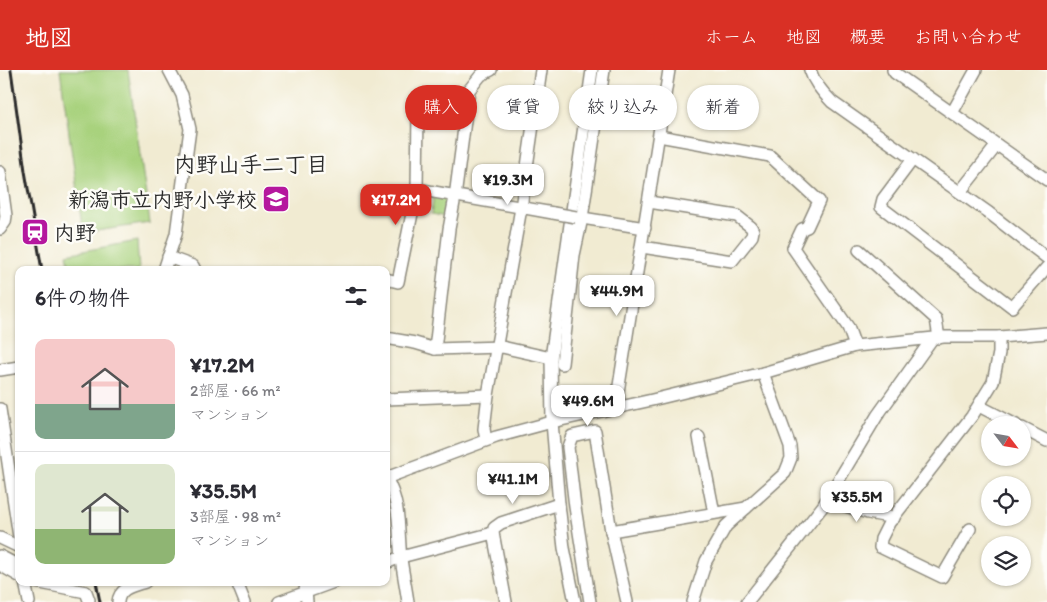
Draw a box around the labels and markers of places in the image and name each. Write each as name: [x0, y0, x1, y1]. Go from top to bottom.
pin: ¥19.3M: [467, 164, 549, 206]
school or university icon: 新潟市立内野小学校: [261, 184, 291, 214]
pin: ¥17.2M: [355, 184, 437, 226]
place label: 新潟市立内野小学校: [68, 187, 257, 212]
station icon: 内野: [20, 217, 50, 247]
place label: 内野: [54, 220, 96, 245]
pin: ¥44.9M: [576, 274, 658, 317]
pin: ¥49.6M: [547, 384, 629, 427]
pin: ¥41.1M: [472, 462, 554, 505]
pin: ¥35.5M: [816, 480, 898, 523]

